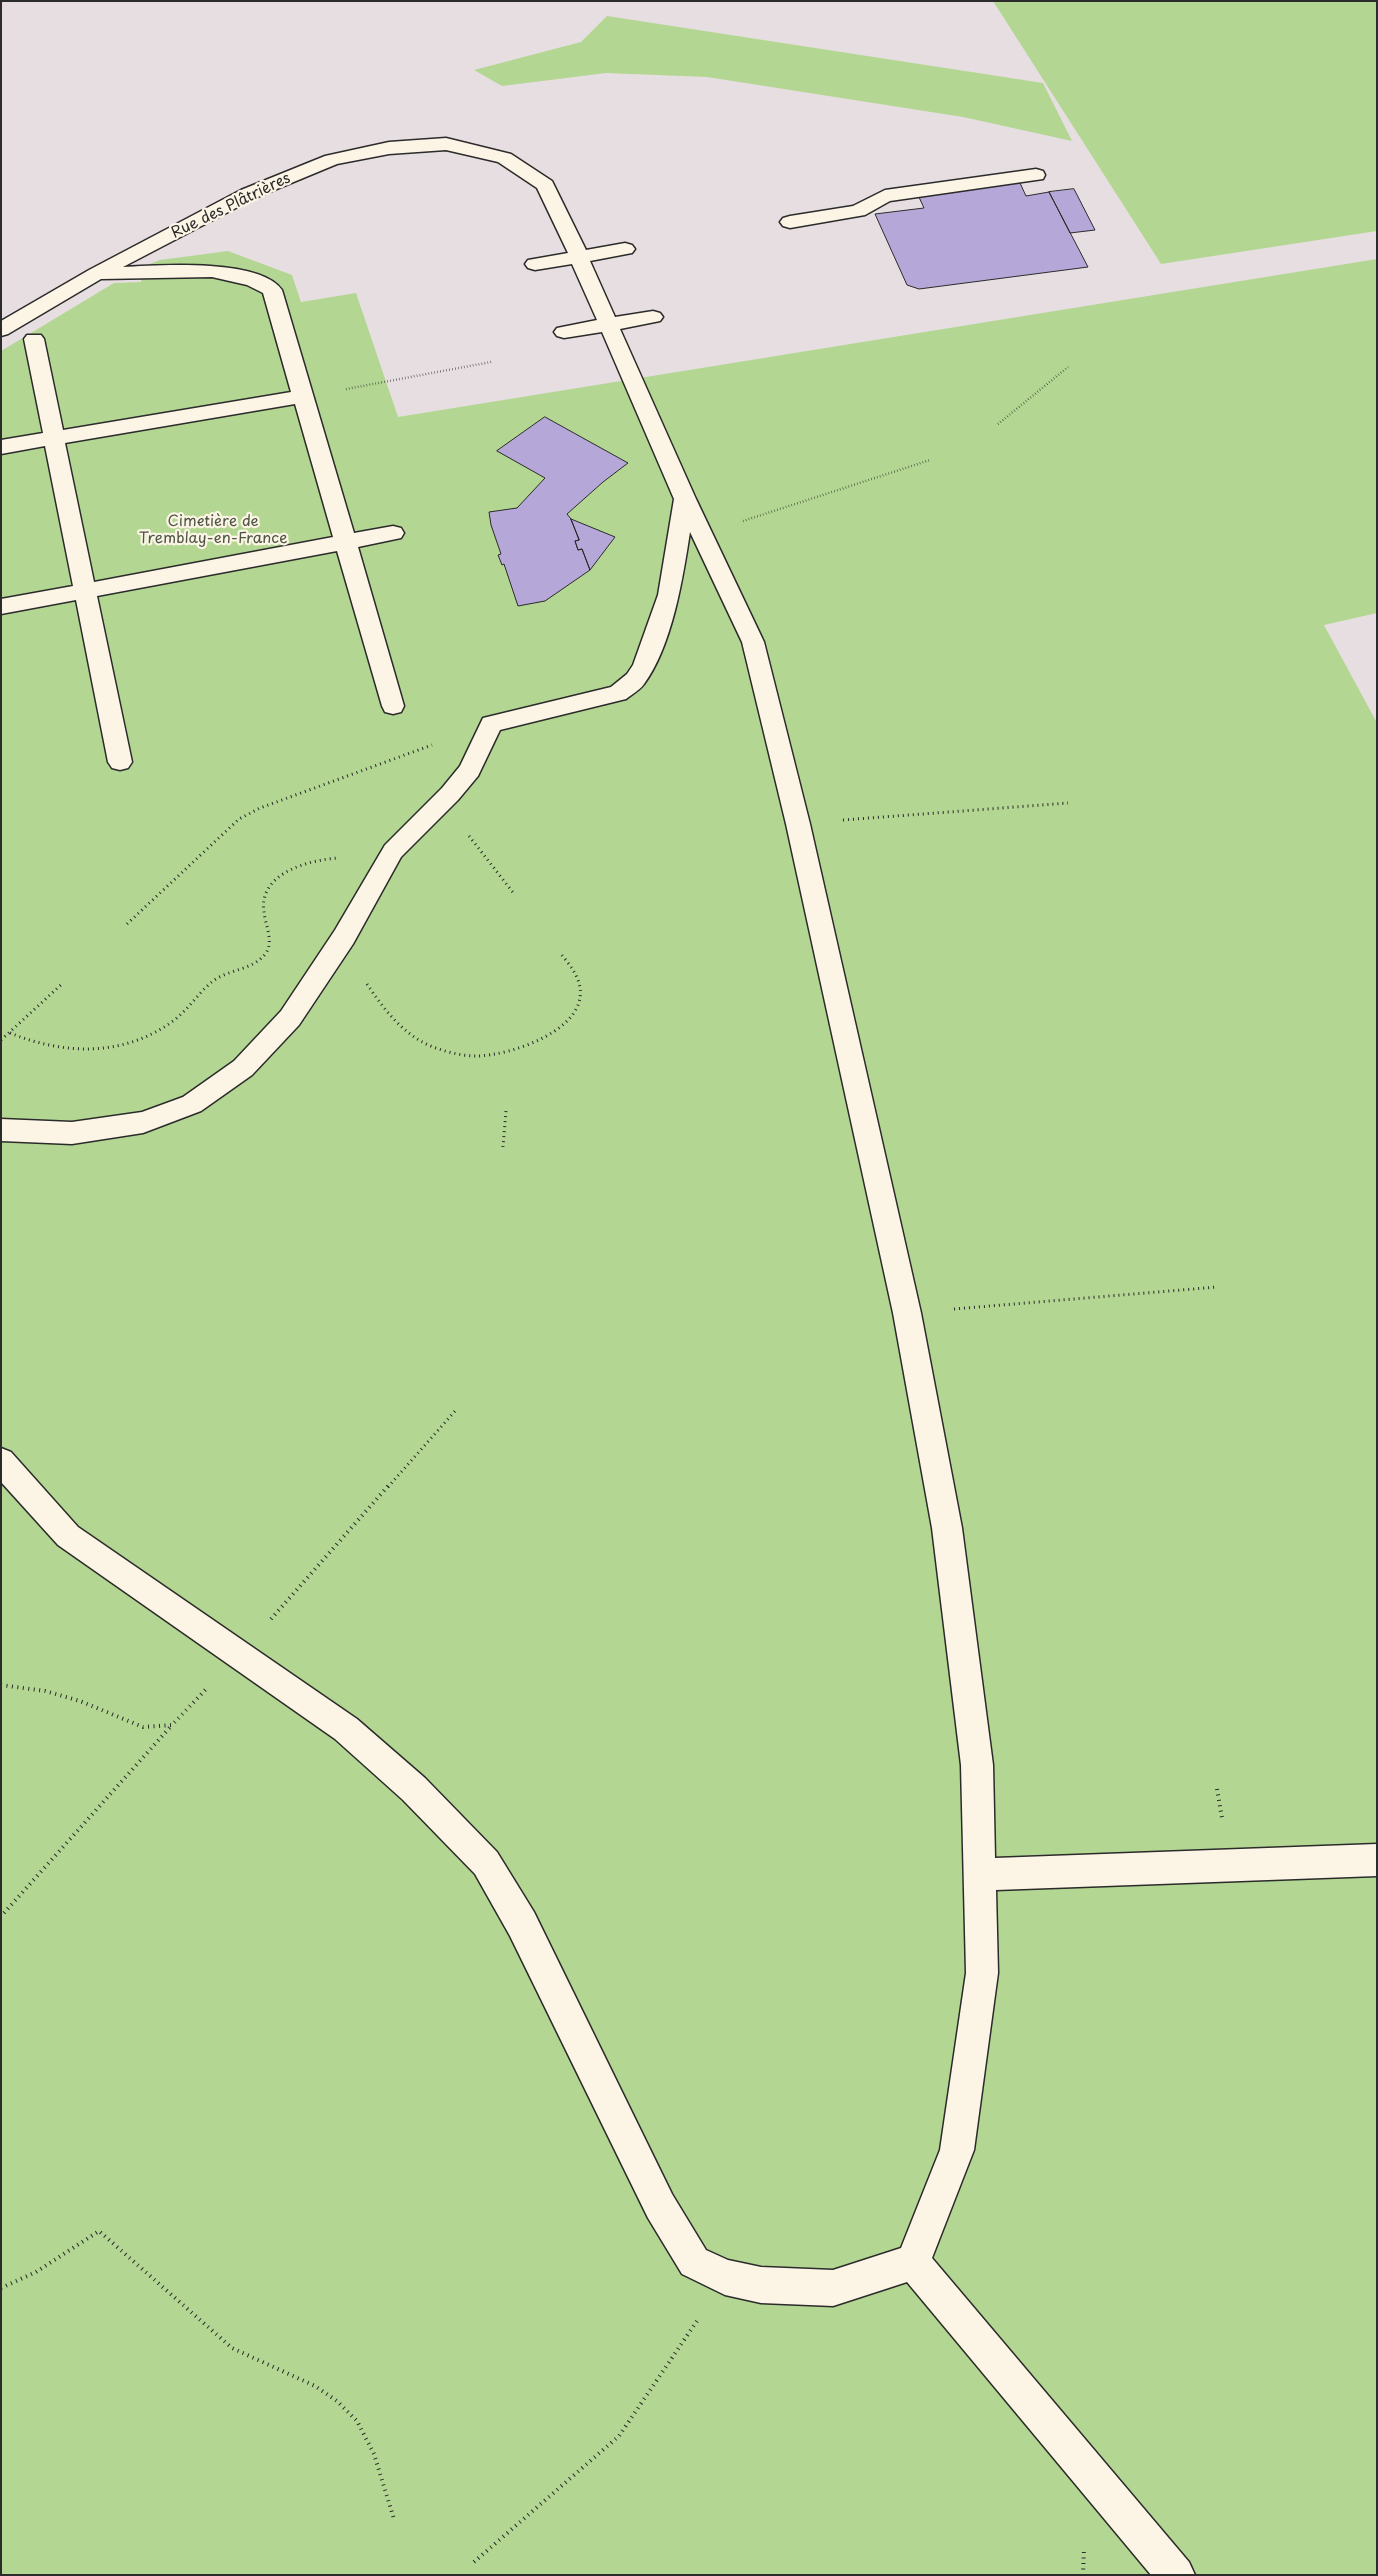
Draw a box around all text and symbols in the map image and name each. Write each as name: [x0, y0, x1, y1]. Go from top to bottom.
street label: Rue des Plâtrières: [168, 169, 294, 243]
park label: Cimetière de Tremblay-en-France: [139, 513, 287, 548]

